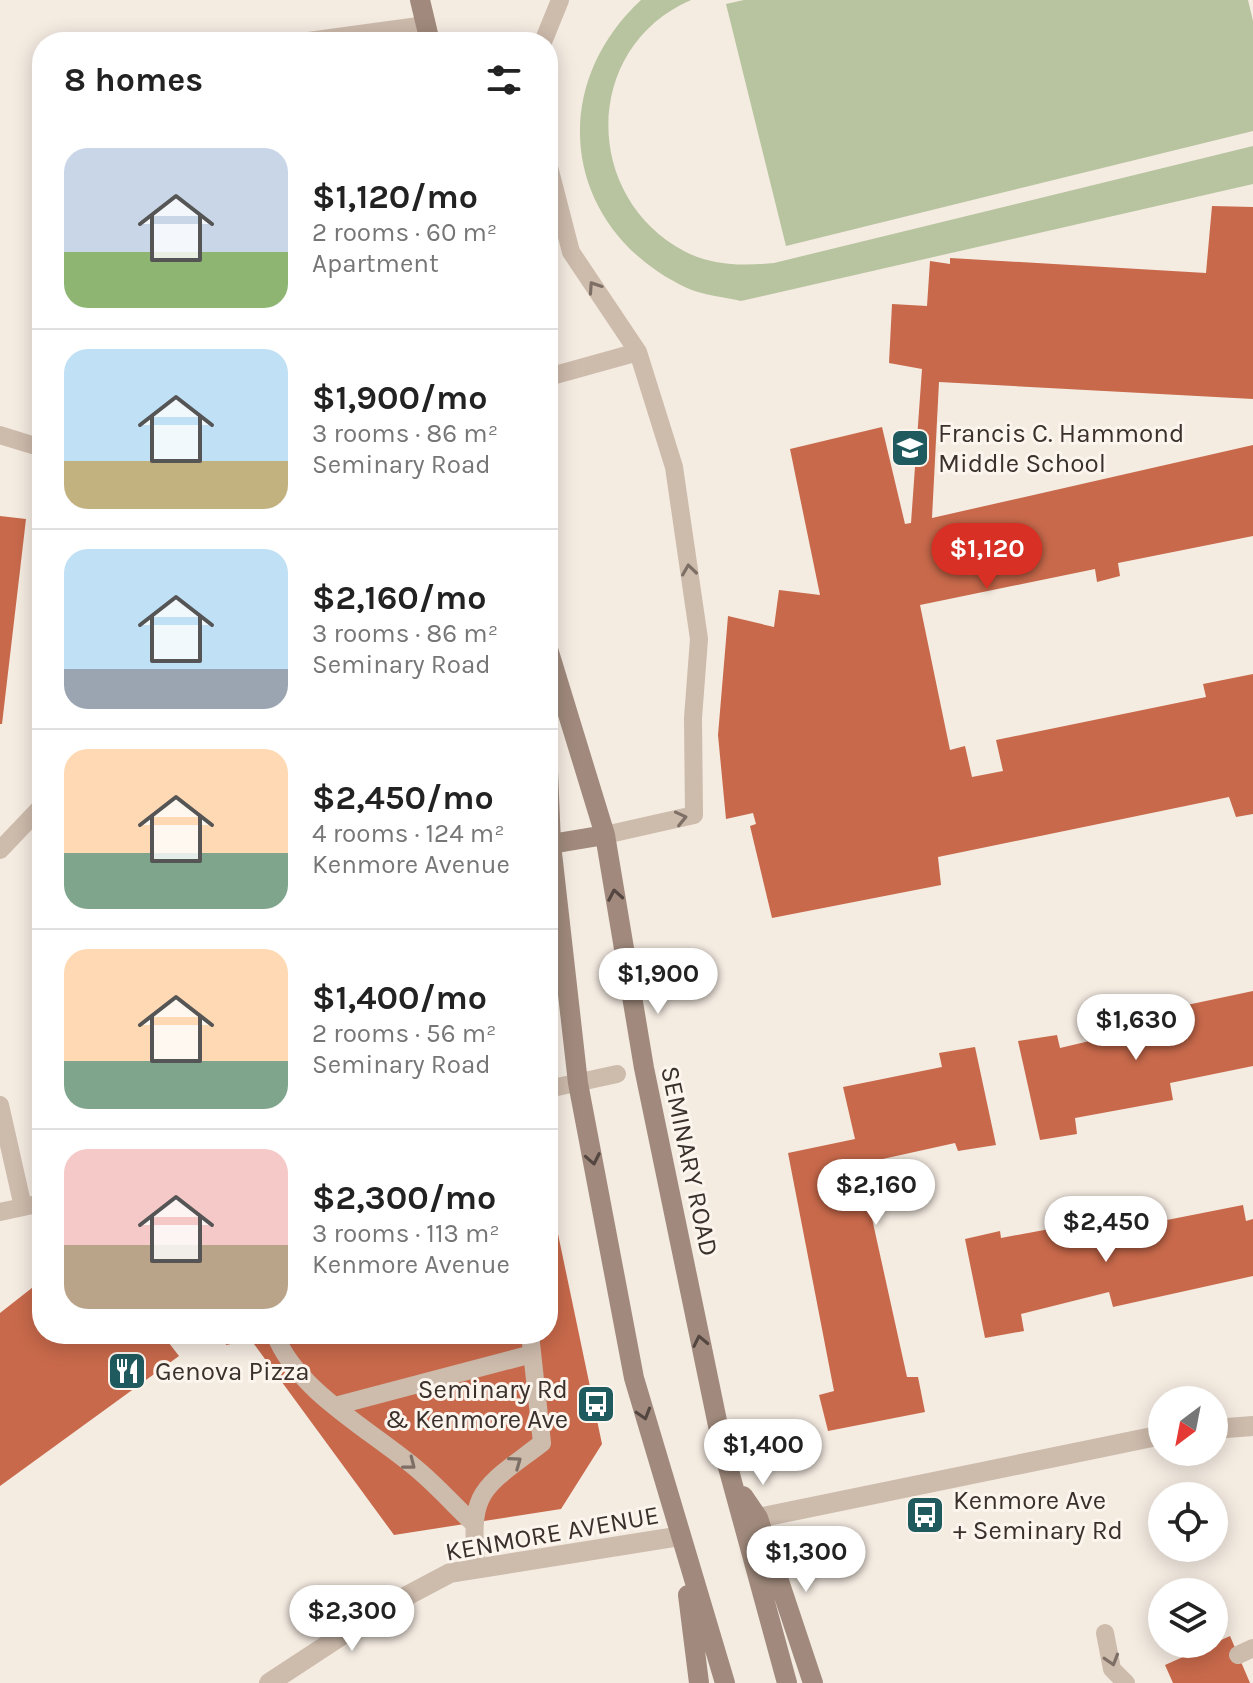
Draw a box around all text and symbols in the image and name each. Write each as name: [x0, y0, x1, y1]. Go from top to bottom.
icon: filters: [482, 58, 526, 102]
text: 8 homes: [64, 60, 203, 100]
text: $1,120/mo: [312, 177, 478, 217]
icon: home: [128, 180, 224, 276]
text: 2 rooms · 60 m²: [312, 217, 497, 248]
text: Apartment: [312, 248, 439, 279]
one-way arrow: [589, 281, 604, 296]
text: $1,900/mo: [312, 378, 487, 418]
icon: home: [128, 381, 224, 477]
text: 3 rooms · 86 m²: [312, 418, 498, 449]
place label: Francis C. Hammond Middle School: [938, 418, 1184, 479]
school or university icon: Francis C. Hammond Middle School: [889, 427, 931, 469]
text: Seminary Road: [312, 449, 491, 480]
pin: $1,120: [922, 523, 1052, 591]
text: $1,120: [949, 533, 1025, 564]
one-way arrow: [681, 563, 698, 577]
text: $2,160/mo: [312, 578, 486, 618]
icon: home: [128, 581, 224, 677]
text: 3 rooms · 86 m²: [312, 618, 498, 649]
text: Seminary Road: [312, 649, 491, 680]
text: $2,450/mo: [312, 778, 494, 818]
icon: home: [128, 781, 224, 877]
one-way arrow: [673, 810, 687, 827]
text: 4 rooms · 124 m²: [312, 818, 505, 849]
text: Kenmore Avenue: [312, 849, 510, 880]
one-way arrow: [607, 888, 624, 902]
pin: $1,900: [593, 948, 723, 1016]
text: $1,900: [617, 958, 699, 989]
text: $1,400/mo: [312, 978, 487, 1018]
icon: home: [128, 981, 224, 1077]
pin: $1,630: [1071, 994, 1201, 1062]
text: $1,630: [1095, 1004, 1177, 1035]
text: 2 rooms · 56 m²: [312, 1018, 497, 1049]
text: Seminary Road: [312, 1049, 491, 1080]
street label: SEMINARY ROAD: [654, 1063, 725, 1259]
one-way arrow: [583, 1152, 600, 1166]
pin: $2,160: [811, 1159, 941, 1227]
text: $2,160: [835, 1169, 917, 1200]
text: $2,300/mo: [312, 1178, 496, 1218]
icon: home: [128, 1181, 224, 1277]
pin: $2,450: [1041, 1196, 1171, 1264]
text: $2,450: [1062, 1206, 1150, 1237]
text: 3 rooms · 113 m²: [312, 1218, 500, 1249]
text: Kenmore Avenue: [312, 1249, 510, 1280]
one-way arrow: [692, 1335, 709, 1349]
restaurant icon: Genova Pizza: [106, 1350, 148, 1392]
place label: Genova Pizza: [155, 1356, 310, 1387]
place label: Seminary Rd & Kenmore Ave: [385, 1374, 568, 1435]
bus stop icon: Seminary Rd & Kenmore Ave: [575, 1383, 617, 1425]
north arrow: [1148, 1386, 1228, 1466]
map controls: [1148, 1386, 1228, 1658]
one-way arrow: [635, 1406, 651, 1420]
pin: $1,400: [698, 1419, 828, 1487]
text: $1,400: [722, 1429, 804, 1460]
one-way arrow: [401, 1455, 416, 1469]
one-way arrow: [508, 1457, 522, 1472]
button: locate: [1148, 1482, 1228, 1562]
place label: Kenmore Ave + Seminary Rd: [953, 1485, 1123, 1546]
bus stop icon: Kenmore Ave + Seminary Rd: [904, 1494, 946, 1536]
street label: KENMORE AVENUE: [443, 1499, 661, 1568]
pin: $1,300: [741, 1526, 871, 1594]
text: $1,300: [765, 1536, 847, 1567]
button: layers: [1148, 1578, 1228, 1658]
pin: $2,300: [287, 1585, 417, 1653]
text: $2,300: [307, 1595, 397, 1626]
one-way arrow: [1102, 1652, 1118, 1666]

